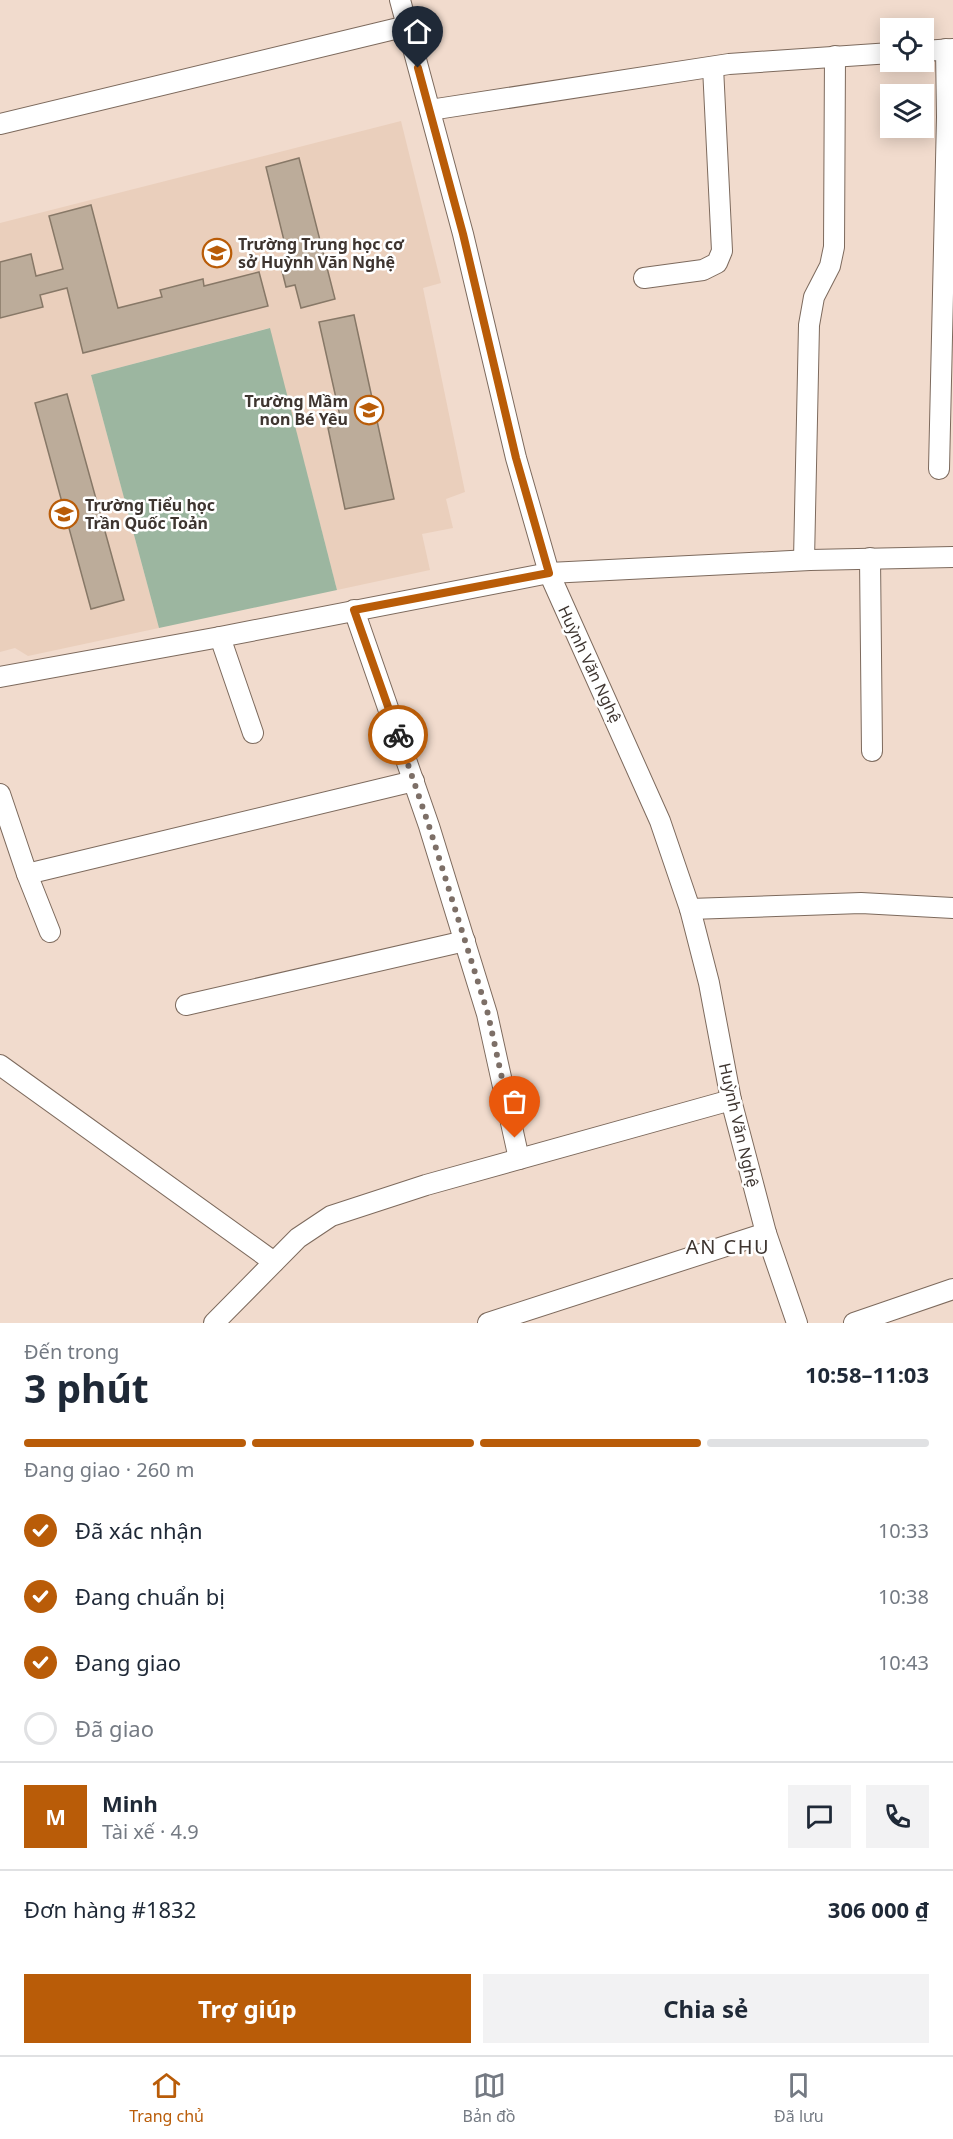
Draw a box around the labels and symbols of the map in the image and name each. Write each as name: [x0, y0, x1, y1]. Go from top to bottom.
pin: [392, 6, 443, 68]
place label: Trường Trung học cơ sở Huỳnh Văn Nghệ: [238, 233, 405, 273]
school or university icon: Trường Trung học cơ sở Huỳnh Văn Nghệ: [201, 237, 233, 269]
place label: Trường Mầm non Bé Yêu: [244, 390, 348, 430]
school or university icon: Trường Mầm non Bé Yêu: [353, 394, 385, 426]
place label: Trường Tiểu học Trần Quốc Toản: [85, 494, 215, 534]
school or university icon: Trường Tiểu học Trần Quốc Toản: [48, 498, 80, 530]
street label: Huỳnh Văn Nghệ: [553, 602, 627, 726]
courier: [368, 705, 428, 765]
street label: Huỳnh Văn Nghệ: [714, 1061, 764, 1189]
pin: [489, 1076, 540, 1138]
district label: AN CHU: [686, 1233, 770, 1260]

